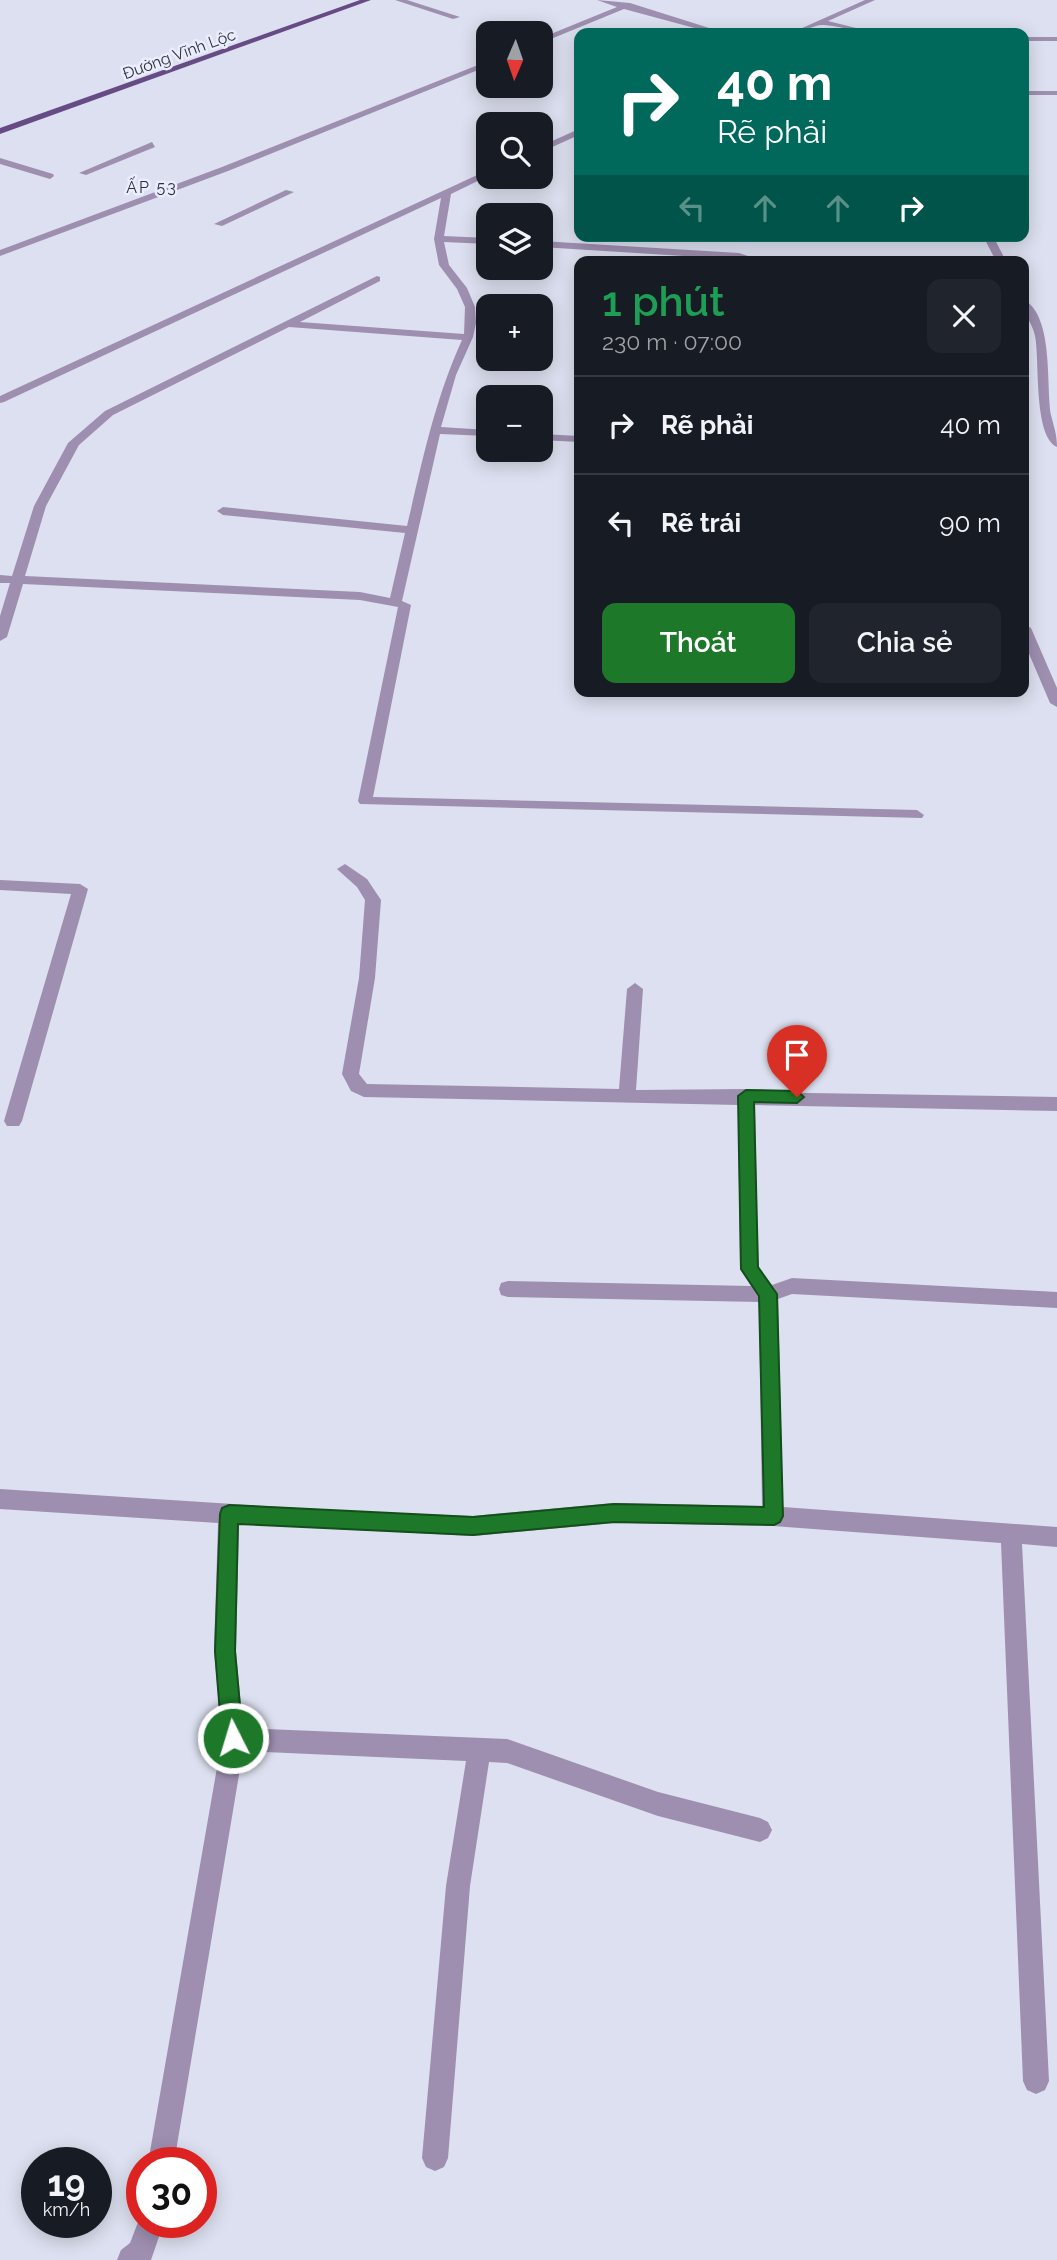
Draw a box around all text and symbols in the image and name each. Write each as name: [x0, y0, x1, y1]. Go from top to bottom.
north arrow: [476, 21, 553, 98]
map controls: [476, 21, 553, 462]
street label: Đường Vĩnh Lộc: [120, 25, 238, 83]
text: 40 m: [717, 54, 832, 111]
icon: right: [602, 56, 693, 147]
button: search: [476, 112, 553, 189]
text: Rẽ phải: [717, 113, 827, 150]
district label: ẤP 53: [126, 176, 178, 197]
icon: left: [673, 189, 711, 227]
icon: ahead: [746, 189, 784, 227]
icon: ahead: [819, 189, 857, 227]
icon: right: [892, 189, 930, 227]
button: layers: [476, 203, 553, 280]
text: 1 phút: [602, 277, 725, 326]
button: close: [927, 279, 1001, 353]
button: +: [476, 294, 553, 371]
text: 230 m · 07:00: [602, 328, 742, 355]
button: −: [476, 385, 553, 462]
icon: right: [602, 406, 640, 444]
text: Rẽ phải: [661, 410, 753, 440]
text: 40 m: [940, 410, 1001, 440]
icon: left: [602, 504, 640, 542]
text: Rẽ trái: [661, 508, 741, 538]
text: 90 m: [939, 508, 1001, 538]
button: Thoát: [602, 603, 795, 683]
button: Chia sẻ: [809, 603, 1001, 683]
pin: [767, 1025, 827, 1097]
icon: arrive: [778, 1036, 816, 1074]
position arrow: [196, 1701, 270, 1775]
speed limit sign: 30: [126, 2147, 217, 2238]
text: 19: [48, 2163, 85, 2204]
text: km/h: [43, 2199, 90, 2220]

